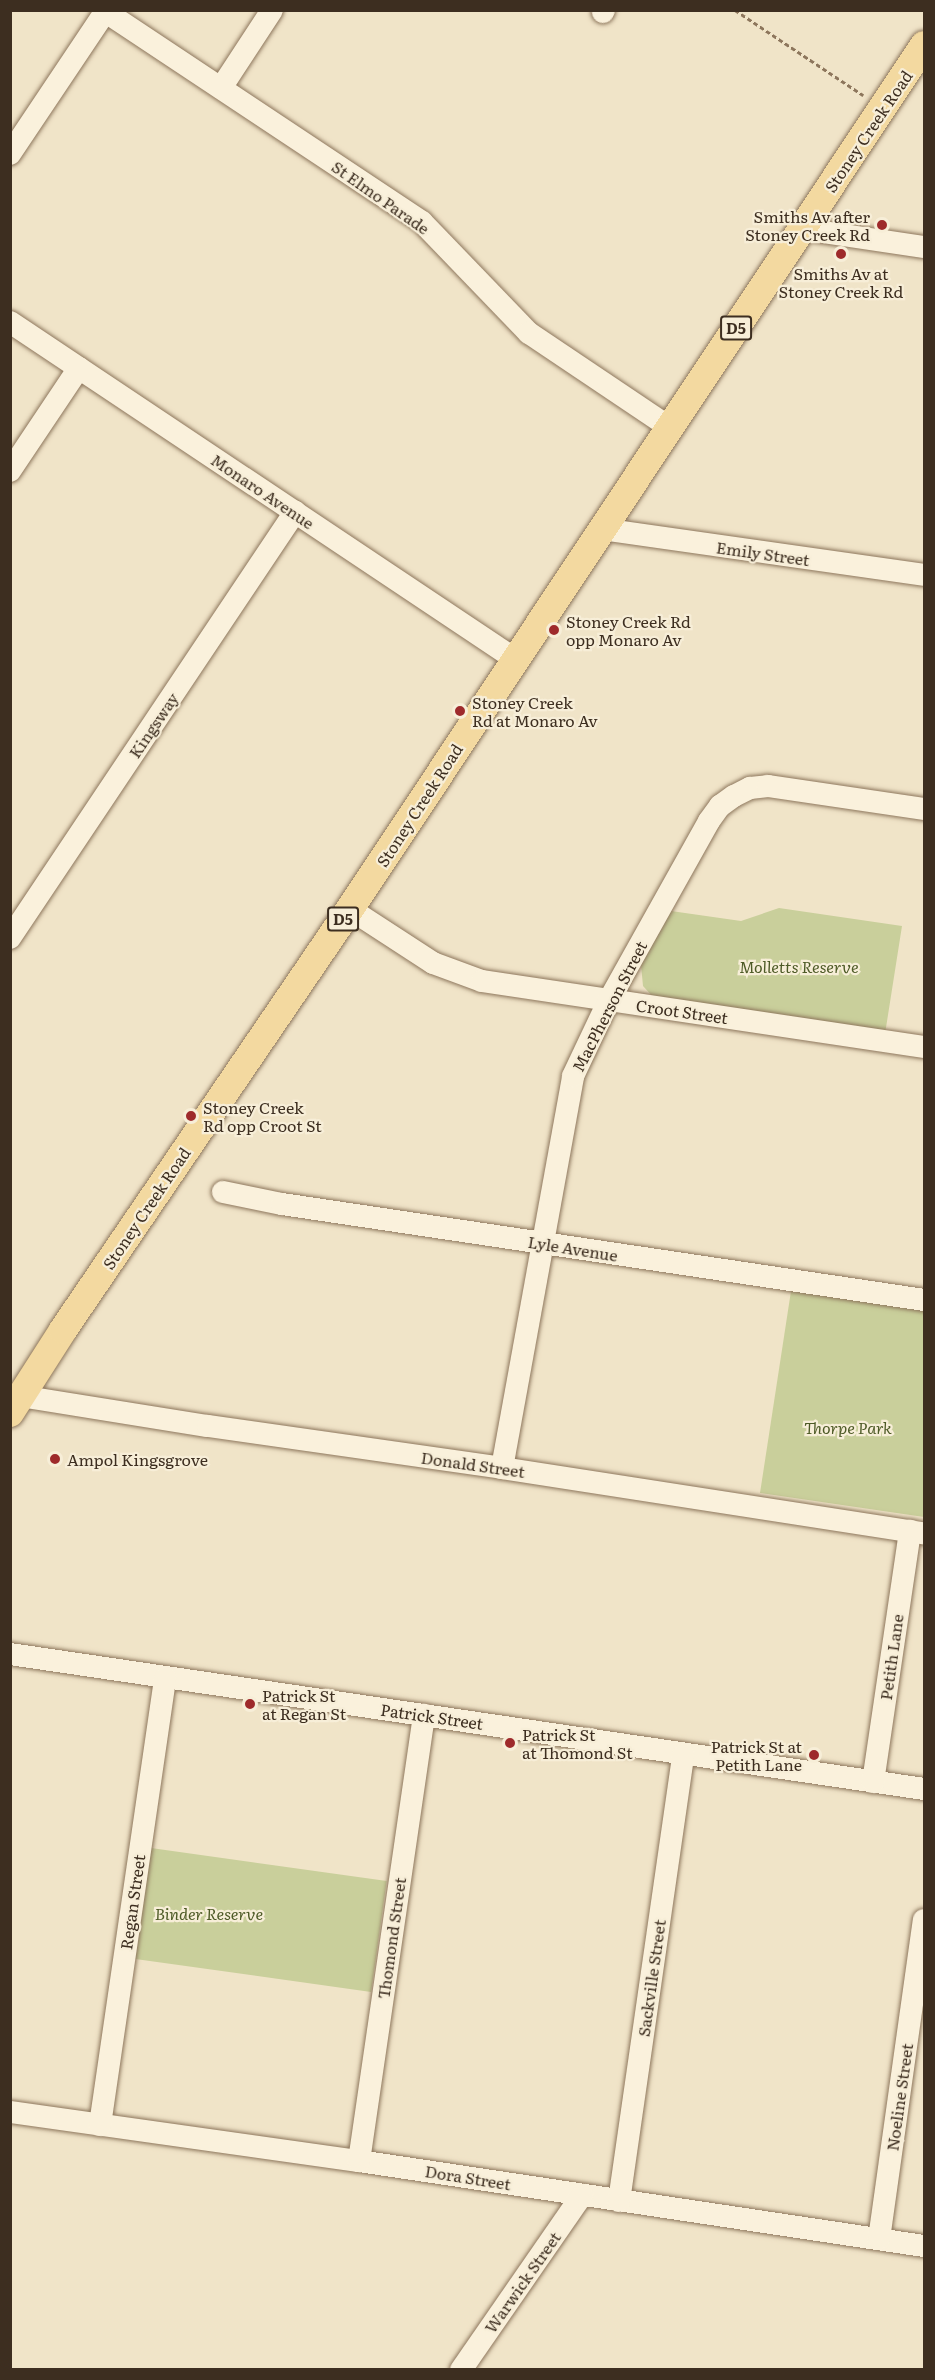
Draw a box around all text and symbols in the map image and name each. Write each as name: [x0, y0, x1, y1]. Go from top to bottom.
street label: Stoney Creek Road: [820, 66, 916, 196]
street label: St Elmo Parade: [329, 156, 433, 238]
place label: Smiths Av after Stoney Creek Rd: [745, 206, 870, 244]
marker: Smiths Av after Stoney Creek Rd: [875, 218, 889, 232]
marker: Smiths Av at Stoney Creek Rd: [834, 247, 848, 261]
place label: Smiths Av at Stoney Creek Rd: [779, 263, 903, 301]
road number: D5: [720, 316, 752, 340]
street label: Monaro Avenue: [208, 449, 318, 533]
street label: Emily Street: [715, 537, 811, 569]
place label: Stoney Creek Rd opp Monaro Av: [566, 611, 691, 649]
marker: Stoney Creek Rd opp Monaro Av: [547, 623, 561, 637]
street label: Kingsway: [124, 689, 182, 761]
place label: Stoney Creek Rd at Monaro Av: [472, 692, 598, 730]
marker: Stoney Creek Rd at Monaro Av: [453, 704, 467, 718]
street label: Stoney Creek Road: [372, 740, 466, 870]
road number: D5: [326, 907, 360, 931]
street label: MacPherson Street: [568, 937, 650, 1075]
park label: Molletts Reserve: [739, 956, 859, 976]
street label: Croot Street: [635, 995, 729, 1027]
place label: Stoney Creek Rd opp Croot St: [203, 1097, 322, 1135]
marker: Stoney Creek Rd opp Croot St: [184, 1109, 198, 1123]
street label: Stoney Creek Road: [98, 1143, 194, 1273]
street label: Lyle Avenue: [527, 1231, 619, 1265]
park label: Thorpe Park: [804, 1417, 892, 1437]
street label: Donald Street: [420, 1447, 526, 1481]
place label: Ampol Kingsgrove: [67, 1449, 208, 1469]
marker: Ampol Kingsgrove: [48, 1452, 62, 1466]
street label: Petith Lane: [875, 1613, 907, 1701]
place label: Patrick St at Regan St: [262, 1685, 346, 1723]
marker: Patrick St at Regan St: [243, 1697, 257, 1711]
street label: Patrick Street: [379, 1699, 485, 1733]
place label: Patrick St at Thomond St: [522, 1724, 633, 1762]
marker: Patrick St at Thomond St: [503, 1736, 517, 1750]
place label: Patrick St at Petith Lane: [711, 1736, 802, 1774]
marker: Patrick St at Petith Lane: [807, 1748, 821, 1762]
street label: Regan Street: [116, 1853, 148, 1951]
street label: Thomond Street: [373, 1876, 409, 2000]
park label: Binder Reserve: [155, 1903, 263, 1923]
street label: Sackville Street: [633, 1918, 669, 2038]
street label: Noeline Street: [882, 2042, 916, 2152]
street label: Dora Street: [424, 2161, 512, 2193]
street label: Warwick Street: [480, 2228, 564, 2336]

